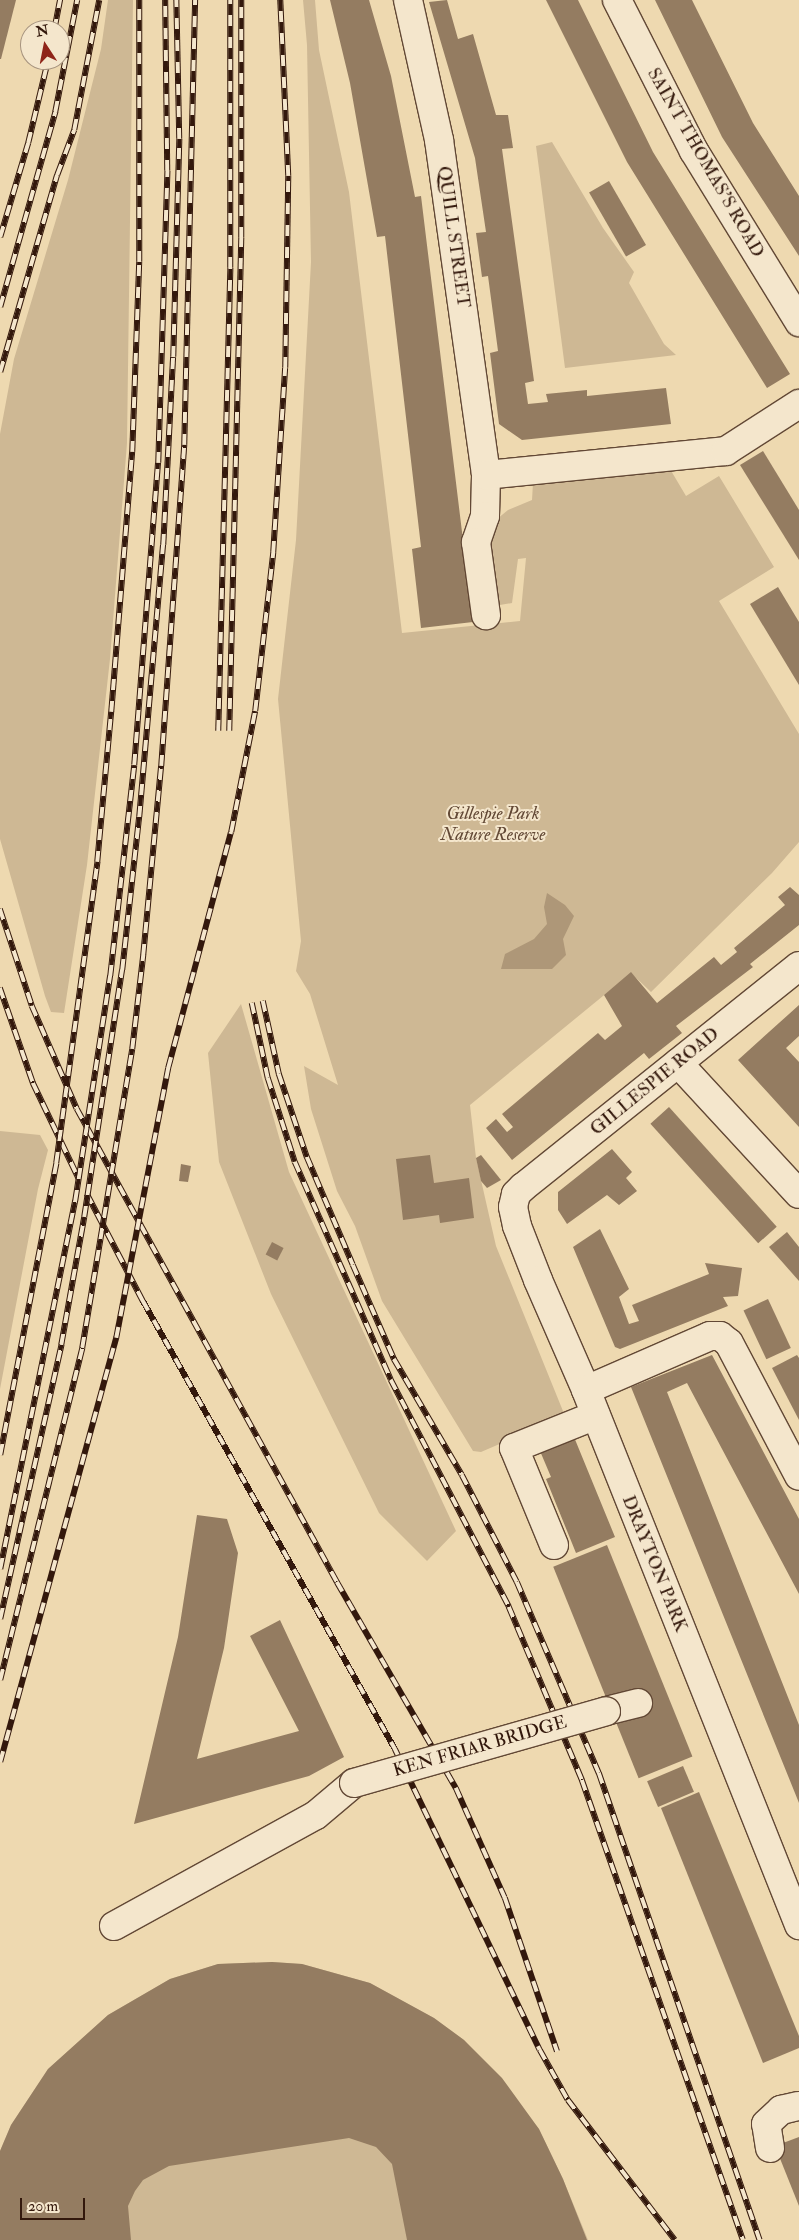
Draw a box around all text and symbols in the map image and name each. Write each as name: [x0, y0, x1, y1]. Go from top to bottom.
north arrow: [20, 20, 70, 70]
text: N: [34, 21, 50, 40]
street label: SAINT THOMAS'S ROAD: [642, 65, 768, 261]
street label: QUILL STREET: [432, 165, 474, 309]
park label: Gillespie Park Nature Reserve: [441, 804, 545, 846]
street label: GILLESPIE ROAD: [586, 1024, 724, 1140]
street label: DRAYTON PARK: [617, 1493, 691, 1635]
street label: KEN FRIAR BRIDGE: [391, 1712, 569, 1782]
scale bar: [22, 2188, 88, 2220]
text: 20 m: [28, 2197, 58, 2216]

